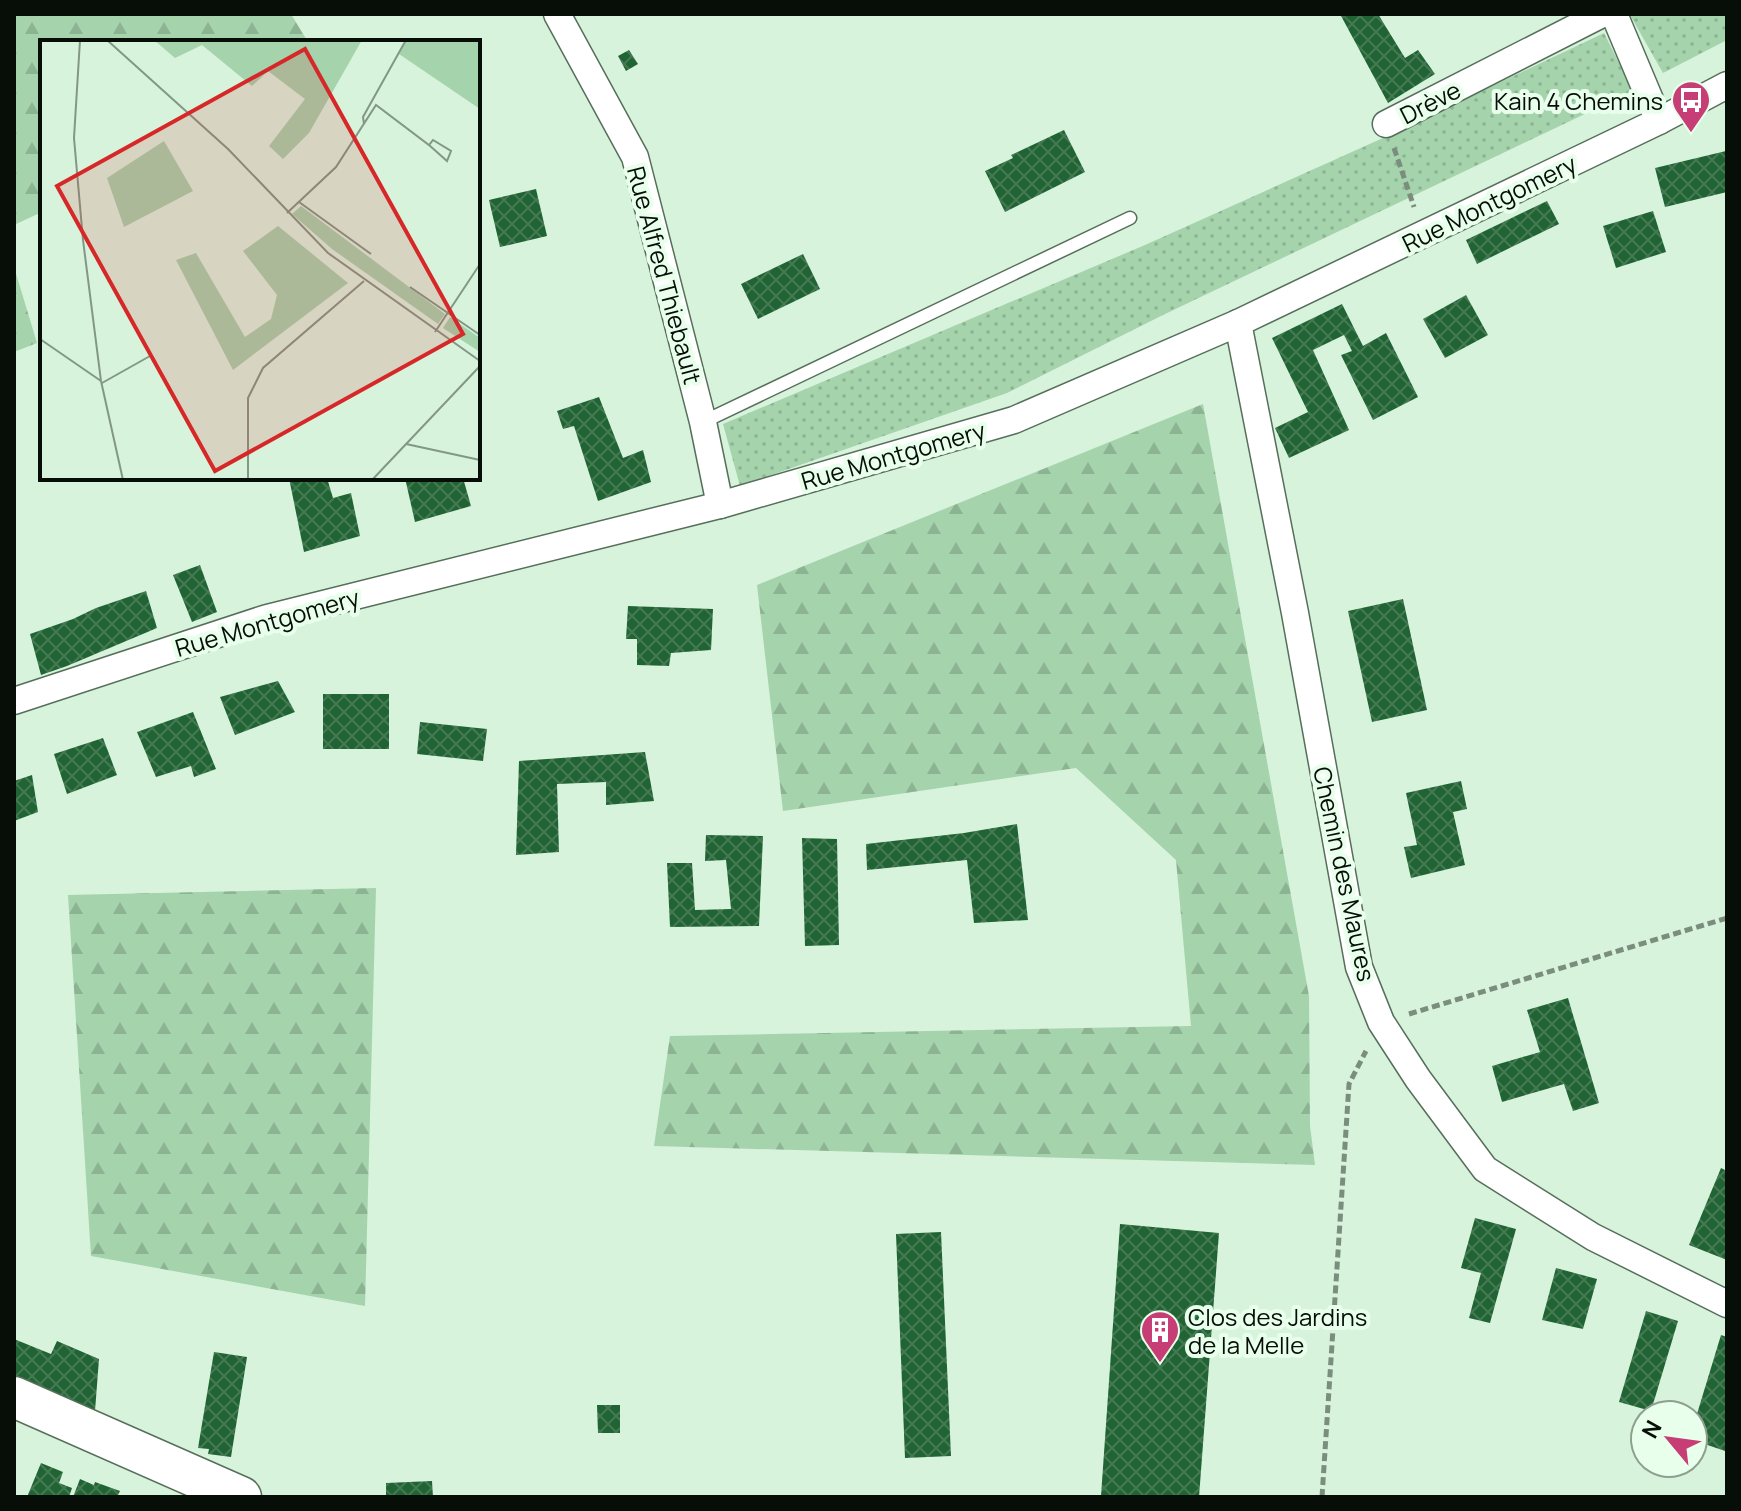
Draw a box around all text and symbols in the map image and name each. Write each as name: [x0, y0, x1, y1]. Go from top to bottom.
inset map: [40, 40, 480, 480]
street label: Drève: [1394, 73, 1466, 131]
bus stop icon: Kain 4 Chemins: [1670, 79, 1712, 134]
place label: Kain 4 Chemins: [1494, 84, 1663, 117]
street label: Rue Montgomery: [1396, 146, 1582, 260]
street label: Rue Alfred Thiebault: [620, 162, 710, 388]
street label: Rue Montgomery: [797, 413, 989, 497]
street label: Rue Montgomery: [171, 580, 363, 664]
street label: Chemin des Maures: [1306, 764, 1384, 984]
place label: Clos des Jardins de la Melle: [1188, 1300, 1367, 1361]
building icon: Clos des Jardins de la Melle: [1139, 1309, 1181, 1364]
north arrow: [1629, 1399, 1709, 1479]
text: N: [1635, 1415, 1668, 1443]

